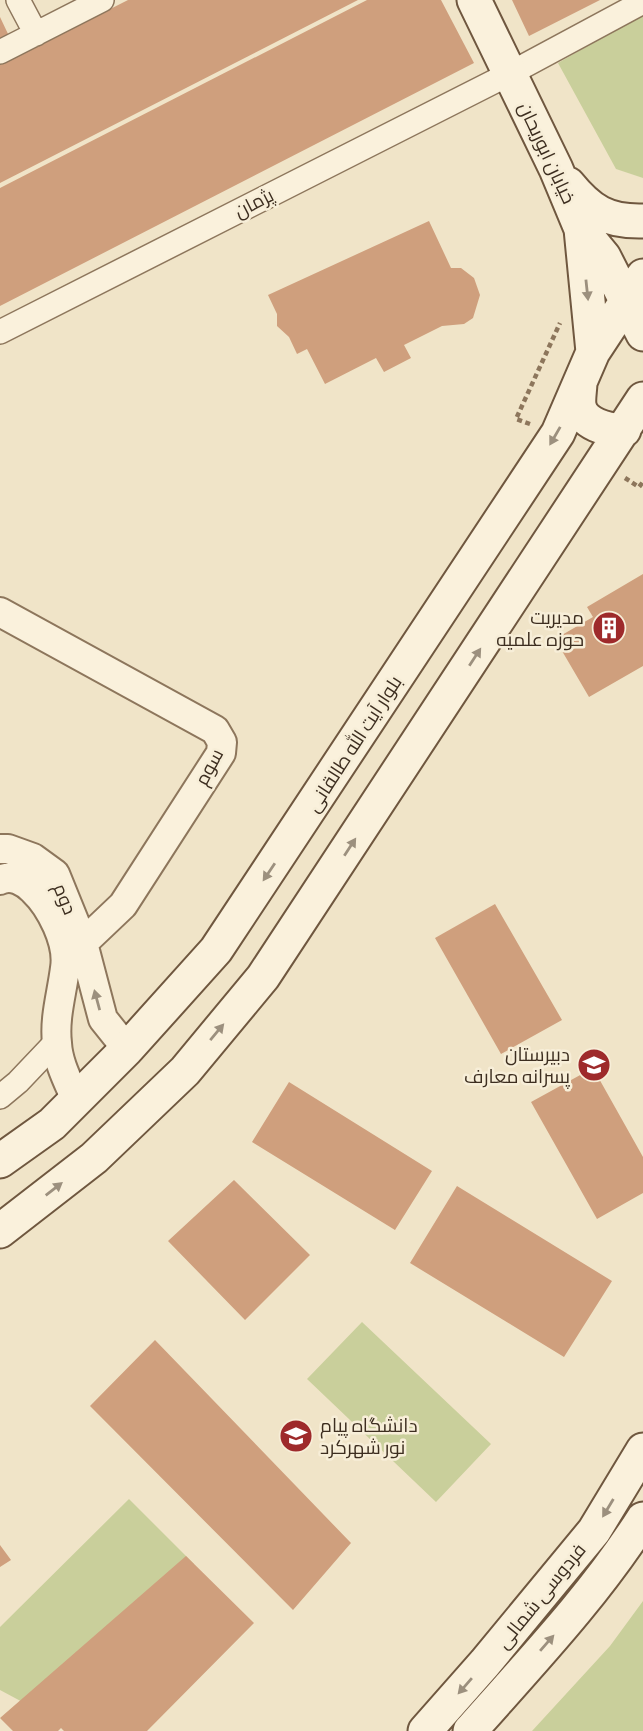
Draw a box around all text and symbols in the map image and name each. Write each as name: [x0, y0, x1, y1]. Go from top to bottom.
street label: خیابان ابوریحان: [513, 99, 580, 208]
street label: پژمان: [231, 184, 278, 223]
one-way arrow: [582, 280, 593, 302]
one-way arrow: [549, 426, 561, 446]
place label: مدیریت حوزه علمیه: [496, 607, 584, 651]
building icon: مدیریت حوزه علمیه: [590, 609, 628, 647]
one-way arrow: [468, 647, 481, 667]
street label: بلوار آیت الله طالقانی: [300, 671, 407, 817]
street label: سوم: [191, 745, 230, 790]
one-way arrow: [343, 837, 356, 857]
one-way arrow: [262, 863, 276, 881]
street label: دوم: [47, 880, 81, 919]
one-way arrow: [91, 989, 102, 1011]
one-way arrow: [209, 1023, 224, 1040]
place label: دبیرستان پسرانه معارف: [464, 1044, 570, 1089]
school or university icon: دبیرستان پسرانه معارف: [575, 1046, 613, 1084]
one-way arrow: [45, 1183, 63, 1197]
place label: دانشگاه پیام نور شهرکرد: [320, 1415, 418, 1459]
school or university icon: دانشگاه پیام نور شهرکرد: [277, 1417, 315, 1455]
one-way arrow: [601, 1499, 614, 1518]
street label: فردوسی شمالی: [492, 1539, 591, 1653]
one-way arrow: [539, 1634, 555, 1652]
one-way arrow: [457, 1677, 473, 1695]

